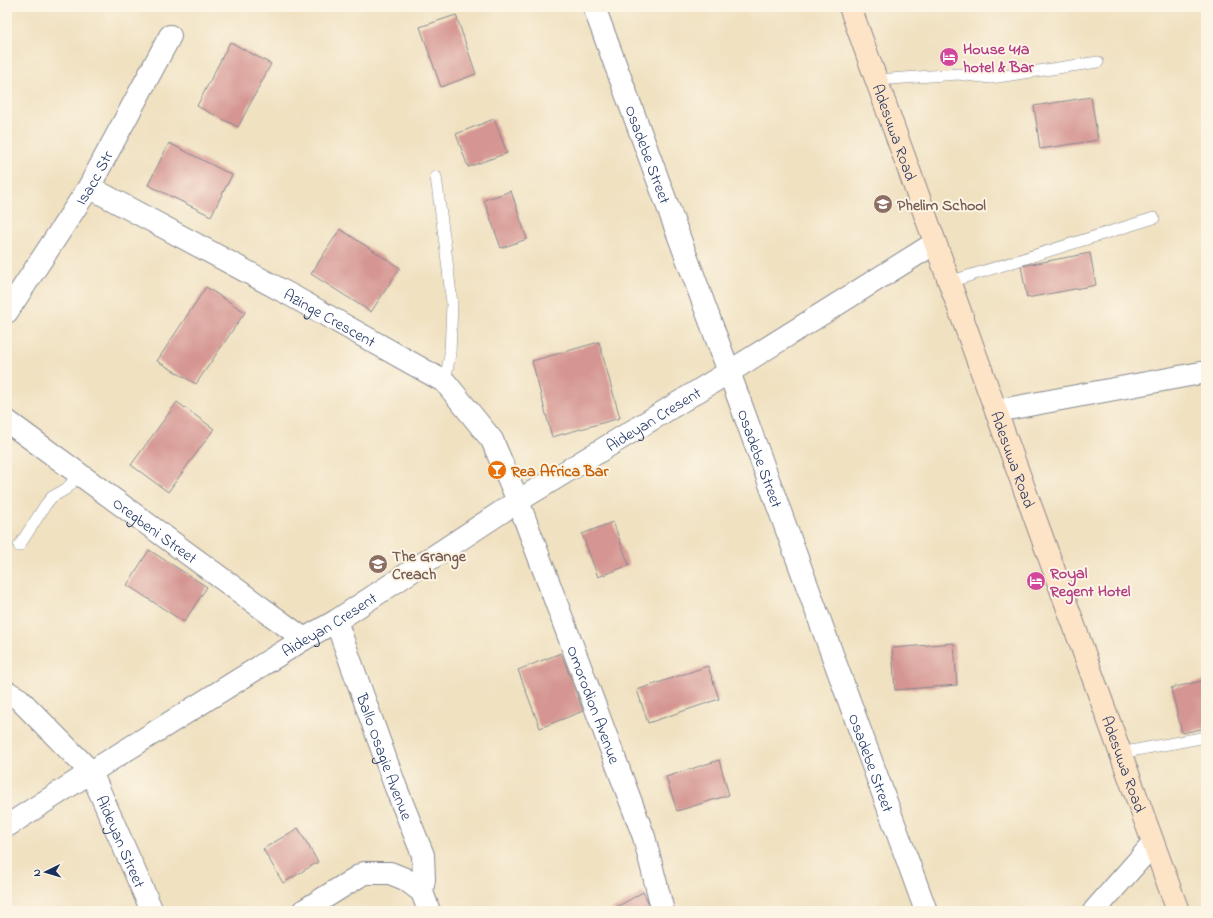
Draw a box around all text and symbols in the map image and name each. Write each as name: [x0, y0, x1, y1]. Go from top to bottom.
place label: House 41a hotel & Bar: [963, 38, 1035, 80]
hotel icon: House 41a hotel & Bar: [938, 46, 960, 68]
street label: Adesuwa Road: [865, 81, 922, 184]
street label: Osadebe Street: [617, 102, 676, 208]
street label: Isacc Str: [70, 147, 120, 211]
school or university icon: Phelim School: [872, 193, 894, 215]
place label: Phelim School: [897, 194, 986, 218]
street label: Azinge Crescent: [279, 284, 380, 355]
street label: Aideyan Cresent: [602, 381, 707, 459]
street label: Osadebe Street: [730, 406, 788, 512]
street label: Adesuwa Road: [983, 408, 1040, 512]
bar icon: Rea Africa Bar: [486, 459, 508, 481]
place label: Rea Africa Bar: [510, 460, 609, 484]
street label: Oregbeni Street: [107, 492, 202, 571]
place label: The Grange Creach: [392, 545, 467, 587]
school or university icon: The Grange Creach: [367, 553, 389, 575]
place label: Royal Regent Hotel: [1049, 562, 1131, 605]
hotel icon: Royal Regent Hotel: [1025, 570, 1047, 592]
street label: Aideyan Cresent: [278, 587, 383, 664]
street label: Omorodion Avenue: [559, 642, 626, 768]
street label: Ballo Osagie Avenue: [349, 689, 418, 825]
street label: Osadebe Street: [841, 711, 899, 817]
street label: Adesuwa Road: [1094, 713, 1151, 816]
street label: Aideyan Street: [89, 792, 151, 893]
north arrow: [26, 852, 66, 892]
text: N: [29, 868, 45, 877]

